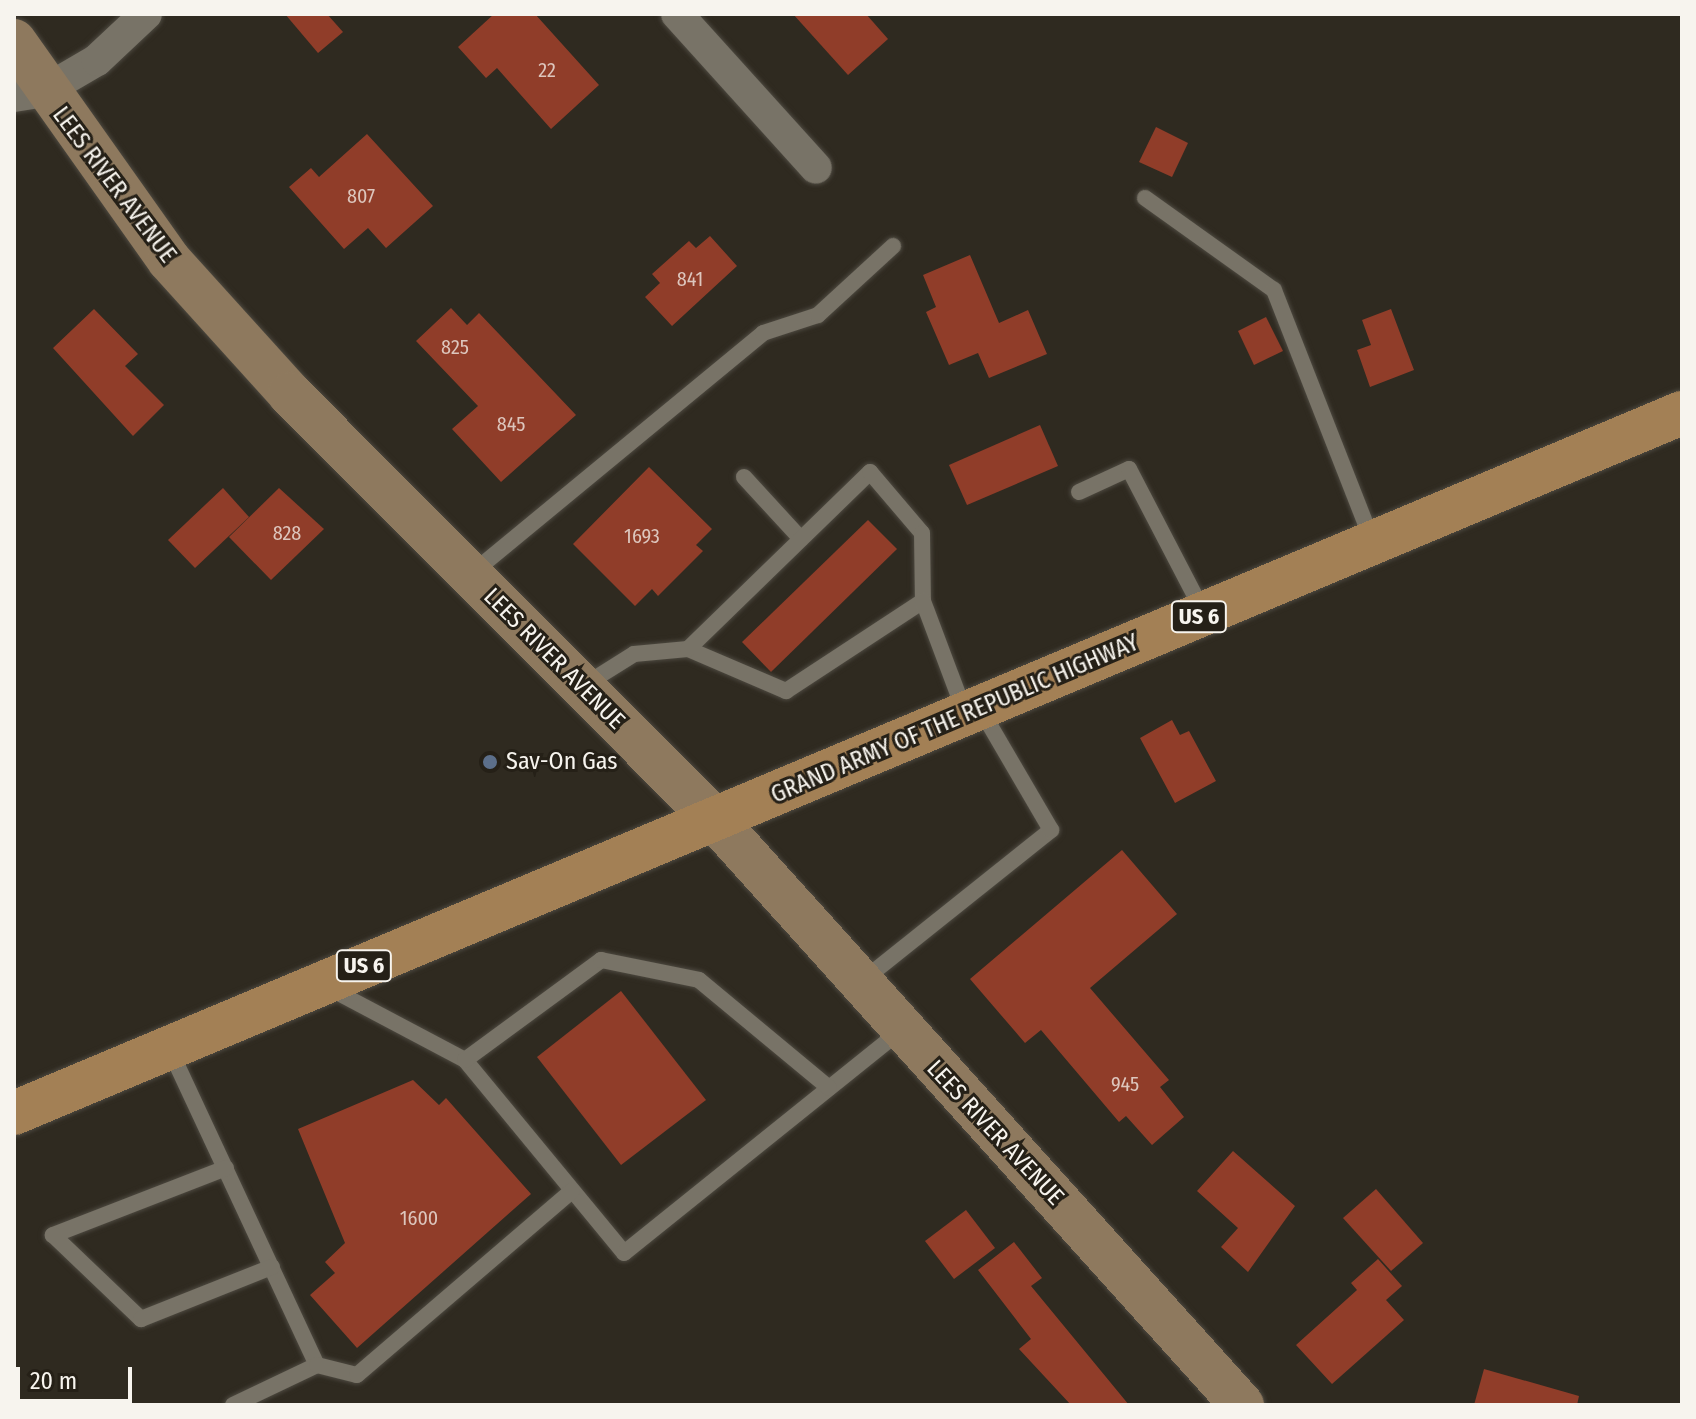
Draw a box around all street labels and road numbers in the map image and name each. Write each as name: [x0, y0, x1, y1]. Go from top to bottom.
street label: LEES RIVER AVENUE: [46, 101, 182, 269]
street label: LEES RIVER AVENUE: [477, 582, 631, 736]
road number: US 6: [1169, 599, 1229, 635]
street label: GRAND ARMY OF THE REPUBLIC HIGHWAY: [767, 628, 1143, 810]
road number: US 6: [334, 948, 394, 984]
street label: LEES RIVER AVENUE: [920, 1055, 1070, 1211]

